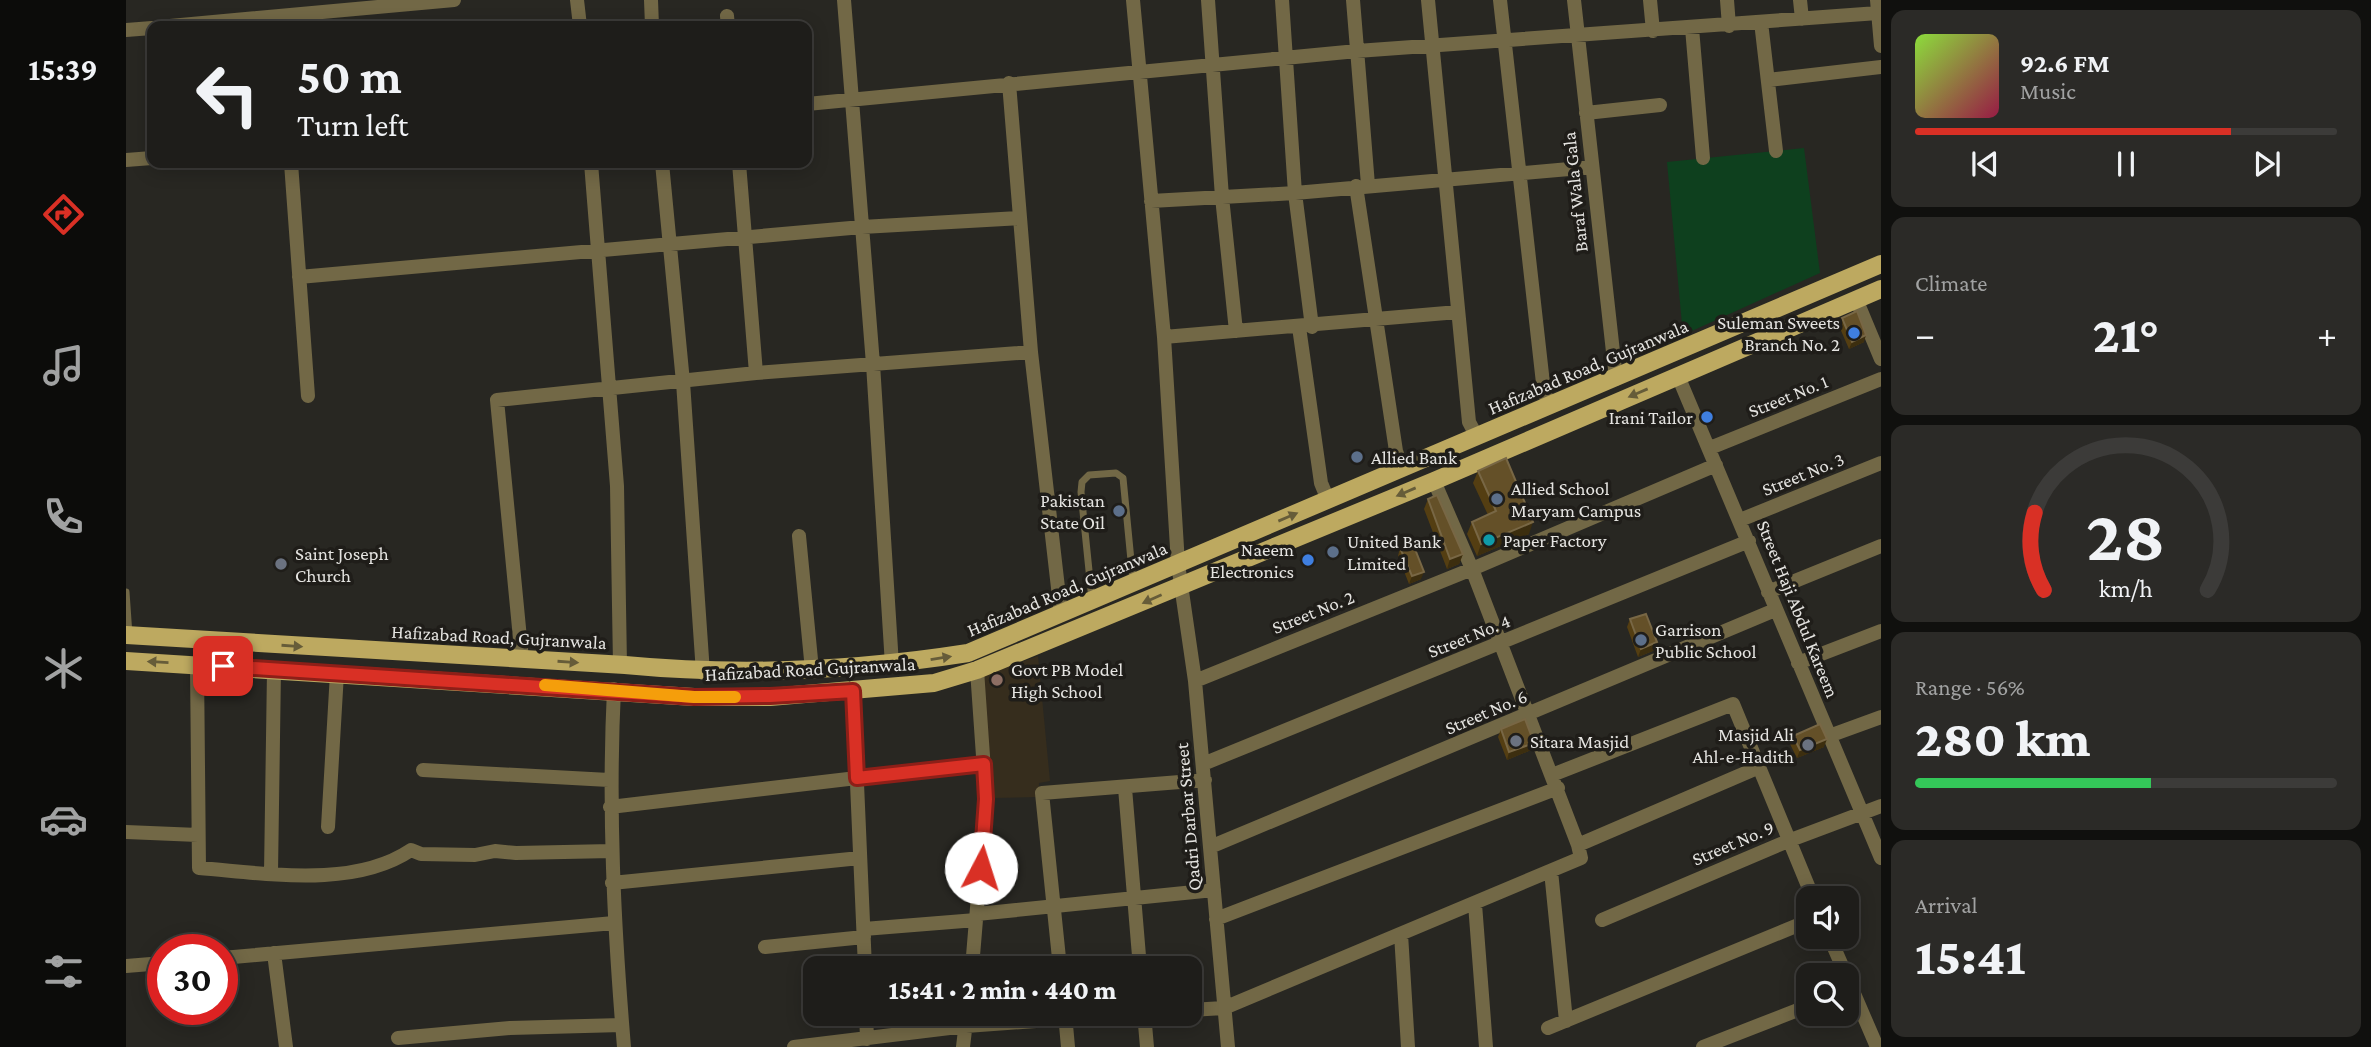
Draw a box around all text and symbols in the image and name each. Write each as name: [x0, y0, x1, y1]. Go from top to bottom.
icon: left: [182, 49, 273, 140]
text: 50 m: [297, 49, 402, 104]
text: 92.6 FM: [2020, 49, 2110, 78]
text: 15:39: [28, 51, 98, 87]
text: Music: [2020, 78, 2076, 104]
text: Turn left: [297, 107, 408, 143]
street label: Baraf Wala Gala: [1558, 131, 1592, 253]
icon: previous: [1966, 145, 2004, 183]
icon: pause: [2107, 145, 2145, 183]
icon: next: [2248, 145, 2286, 183]
icon: directions: [39, 190, 88, 239]
text: Climate: [1915, 270, 1987, 296]
text: 21°: [2093, 305, 2159, 363]
place label: Suleman Sweets Branch No. 2: [1717, 312, 1840, 355]
text: −: [1915, 313, 1935, 355]
text: +: [2317, 313, 2337, 355]
street label: Hafizabad Road, Gujranwala: [1485, 315, 1692, 420]
marker: Suleman Sweets Branch No. 2: [1846, 325, 1862, 341]
icon: music: [39, 341, 88, 390]
street label: Street No. 1: [1745, 371, 1831, 421]
one-way arrow: [1628, 387, 1648, 399]
place label: Irani Tailor: [1609, 407, 1693, 428]
marker: Irani Tailor: [1699, 409, 1715, 425]
place label: Allied Bank: [1371, 447, 1458, 468]
street label: Street No. 3: [1759, 448, 1847, 500]
marker: Allied Bank: [1349, 449, 1365, 465]
place label: Allied School Maryam Campus: [1511, 478, 1641, 521]
one-way arrow: [1396, 487, 1417, 498]
place label: Pakistan State Oil: [1040, 490, 1105, 533]
marker: Allied School Maryam Campus: [1489, 491, 1505, 507]
icon: phone: [39, 492, 88, 541]
text: 28: [2086, 495, 2166, 576]
marker: Pakistan State Oil: [1111, 503, 1127, 519]
one-way arrow: [1277, 511, 1298, 522]
street label: Street Haji Abdul Kareem: [1752, 517, 1843, 701]
place label: Paper Factory: [1503, 530, 1607, 551]
place label: United Bank Limited: [1347, 531, 1442, 574]
marker: Paper Factory: [1481, 532, 1497, 548]
street label: Hafizabad Road, Gujranwala: [964, 537, 1171, 642]
place label: Naeem Electronics: [1210, 539, 1294, 582]
place label: Saint Joseph Church: [295, 543, 389, 586]
marker: United Bank Limited: [1325, 544, 1341, 560]
marker: Naeem Electronics: [1300, 552, 1316, 568]
marker: Saint Joseph Church: [273, 556, 289, 572]
text: km/h: [2099, 574, 2153, 601]
street label: Street No. 2: [1269, 586, 1357, 638]
one-way arrow: [1141, 594, 1162, 605]
street label: Street No. 4: [1425, 610, 1513, 662]
place label: Garrison Public School: [1655, 619, 1757, 662]
street label: Hafizabad Road, Gujranwala: [391, 621, 607, 654]
marker: Garrison Public School: [1633, 632, 1649, 648]
pin: [193, 636, 253, 696]
one-way arrow: [281, 641, 303, 652]
icon: climate: [39, 644, 88, 693]
icon: arrive: [204, 647, 242, 685]
one-way arrow: [930, 652, 952, 663]
street label: Hafizabad Road Gujranwala: [704, 653, 916, 686]
one-way arrow: [146, 657, 168, 668]
one-way arrow: [557, 657, 579, 668]
place label: Govt PB Model High School: [1011, 659, 1123, 702]
marker: Govt PB Model High School: [989, 672, 1005, 688]
text: Range · 56%: [1915, 674, 2025, 700]
street label: Street No. 6: [1442, 685, 1530, 739]
text: 280 km: [1915, 709, 2090, 767]
place label: Masjid Ali Ahl-e-Hadith: [1693, 724, 1794, 767]
place label: Sitara Masjid: [1530, 731, 1629, 753]
marker: Sitara Masjid: [1508, 733, 1524, 749]
marker: Masjid Ali Ahl-e-Hadith: [1800, 737, 1816, 753]
street label: Qadri Darbar Street: [1171, 742, 1205, 892]
icon: car: [39, 795, 88, 844]
street label: Street No. 9: [1689, 816, 1777, 870]
position arrow: [944, 831, 1018, 905]
map controls: [1796, 886, 1859, 1026]
button: sound: [1796, 886, 1859, 949]
text: Arrival: [1915, 892, 1978, 918]
text: 15:41: [1915, 927, 2026, 985]
speed limit sign: 30: [147, 934, 238, 1025]
icon: filters: [39, 947, 88, 996]
button: search: [1796, 963, 1859, 1026]
text: 15:41 · 2 min · 440 m: [889, 976, 1116, 1005]

